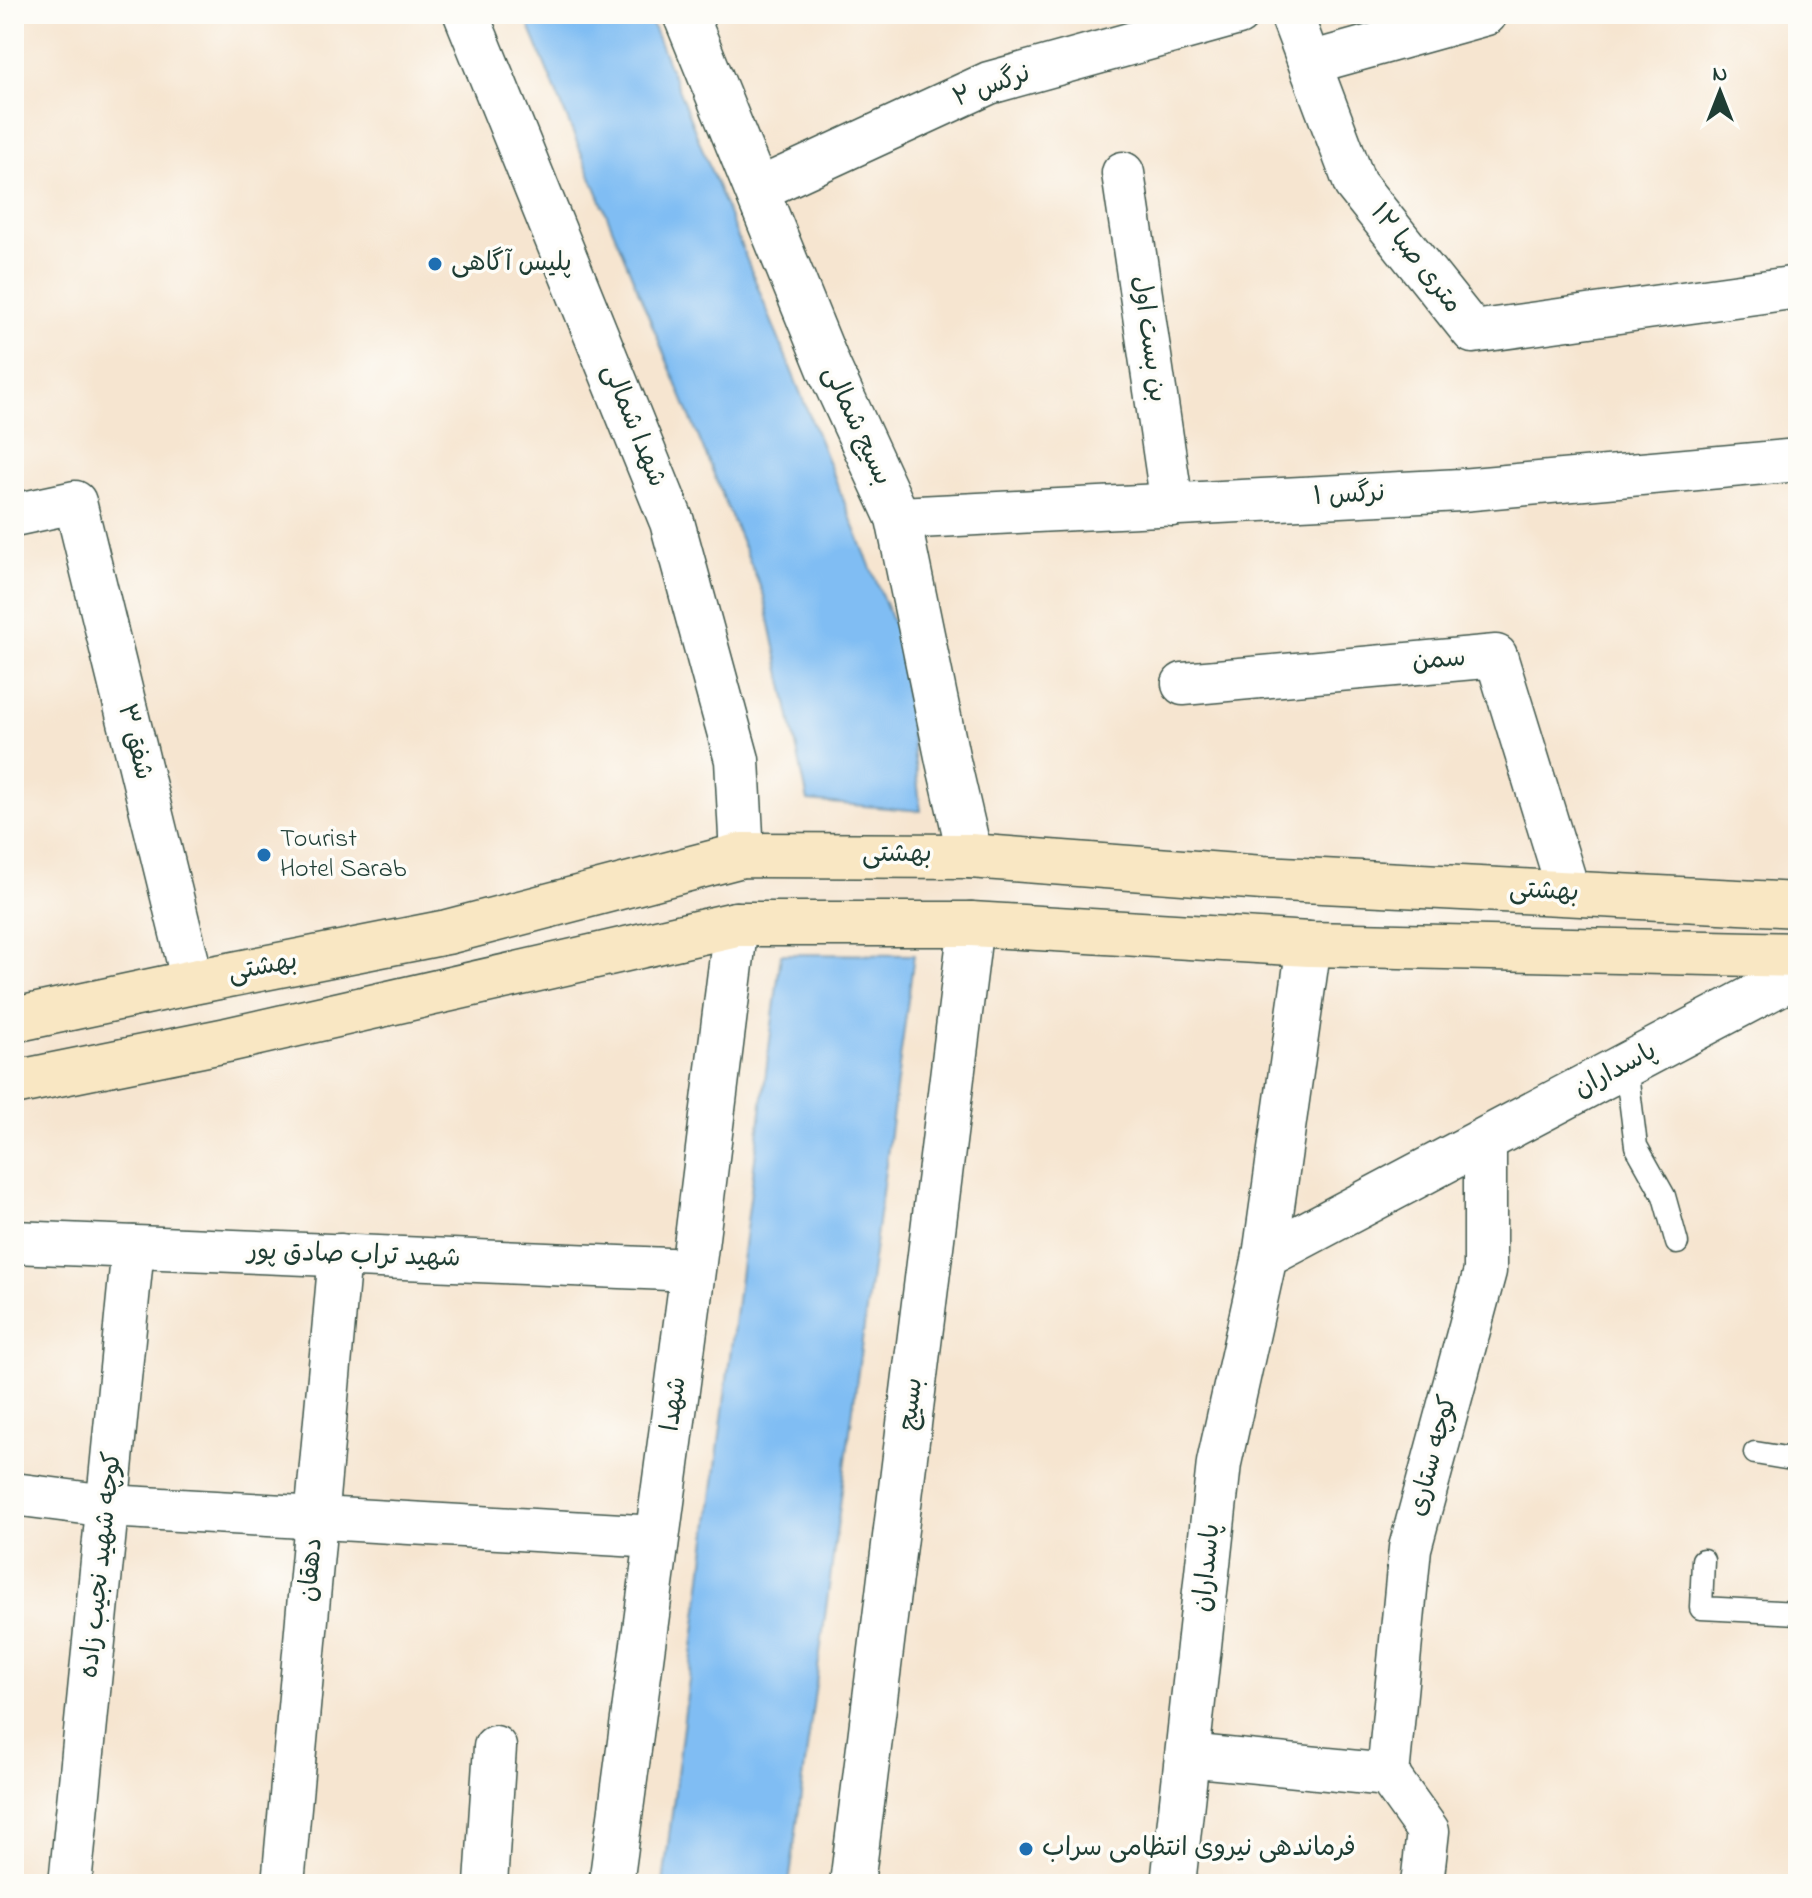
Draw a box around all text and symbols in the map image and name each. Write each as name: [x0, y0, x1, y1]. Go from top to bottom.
north arrow: [1680, 52, 1760, 132]
street label: نرگس ۲: [948, 55, 1036, 119]
text: N: [1713, 59, 1727, 91]
street label: ۱۲ متری صبا: [1360, 196, 1470, 322]
place label: پلیس آگاهی: [451, 245, 572, 283]
marker: پلیس آگاهی: [426, 255, 444, 273]
street label: بن بست اول: [1120, 273, 1176, 405]
street label: شهدا شمالی: [591, 359, 675, 493]
street label: بسیج شمالی: [812, 360, 900, 492]
street label: نرگس ۱: [1312, 475, 1386, 517]
street label: سمن: [1411, 640, 1467, 682]
street label: شفق ۳: [106, 700, 162, 784]
place label: Tourist Hotel Sarab: [280, 821, 407, 889]
street label: بهشتی: [862, 836, 932, 874]
marker: Tourist Hotel Sarab: [255, 846, 273, 864]
street label: بهشتی: [1508, 871, 1580, 913]
street label: بهشتی: [225, 943, 301, 993]
street label: پاسداران: [1568, 1033, 1664, 1109]
street label: شهید تراب صادق پور: [245, 1233, 461, 1279]
street label: شهدا: [652, 1374, 698, 1434]
street label: بسیج: [890, 1375, 934, 1433]
street label: کوچه ستاری: [1400, 1391, 1468, 1521]
street label: کوچه شهید نجیب زاده: [71, 1450, 133, 1680]
street label: پاسداران: [1184, 1522, 1232, 1614]
street label: دهقان: [290, 1536, 334, 1604]
place label: فرماندهی نیروی انتظامی سراب: [1042, 1830, 1356, 1868]
marker: فرماندهی نیروی انتظامی سراب: [1017, 1840, 1035, 1858]

